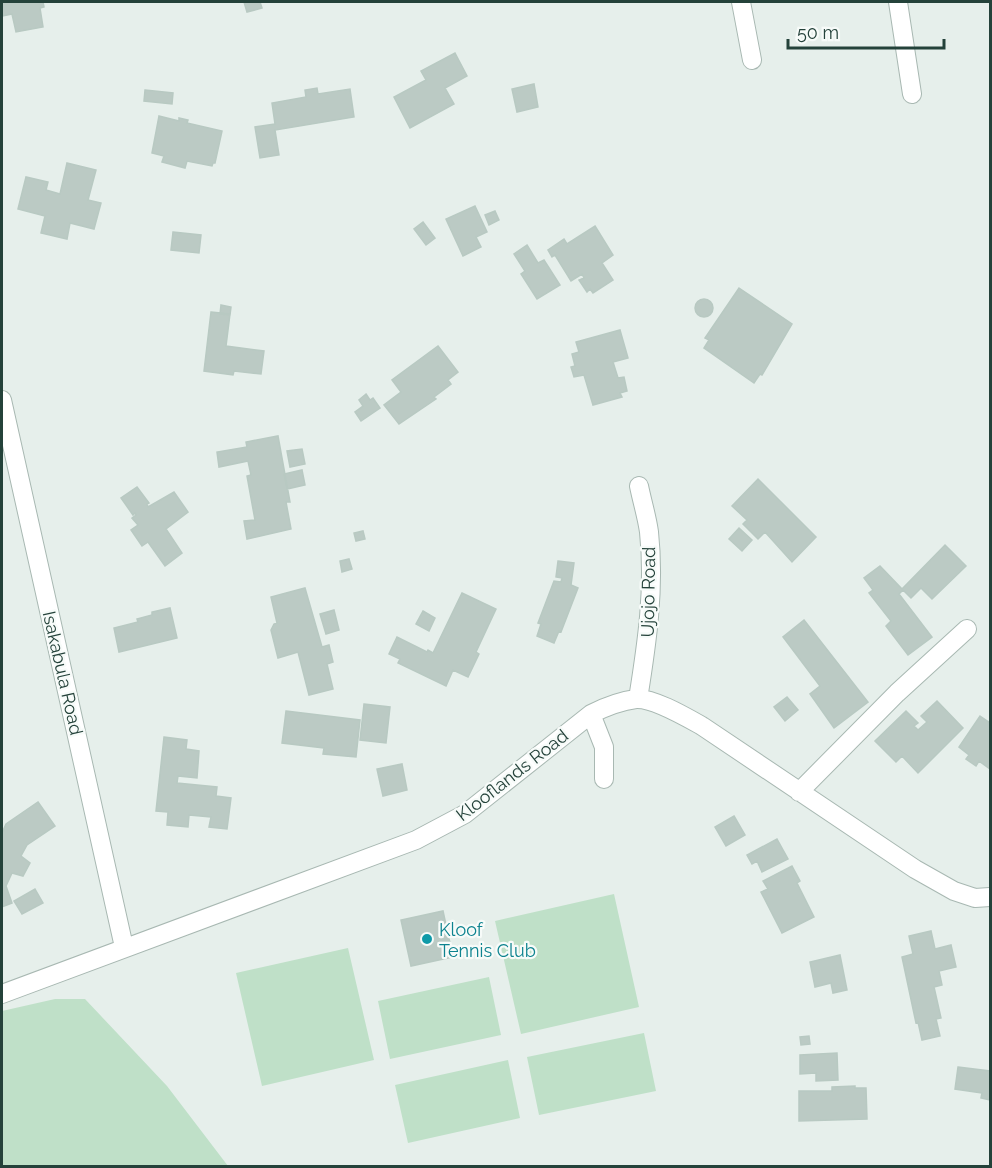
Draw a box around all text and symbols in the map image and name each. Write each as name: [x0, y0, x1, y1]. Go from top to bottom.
scale bar: [788, 12, 944, 50]
text: 50 m: [797, 22, 839, 43]
street label: Ujojo Road: [637, 546, 659, 638]
street label: Isakabula Road: [39, 609, 87, 737]
street label: Klooflands Road: [452, 725, 572, 825]
place label: Kloof Tennis Club: [439, 919, 536, 961]
marker: Kloof Tennis Club: [420, 932, 434, 946]

